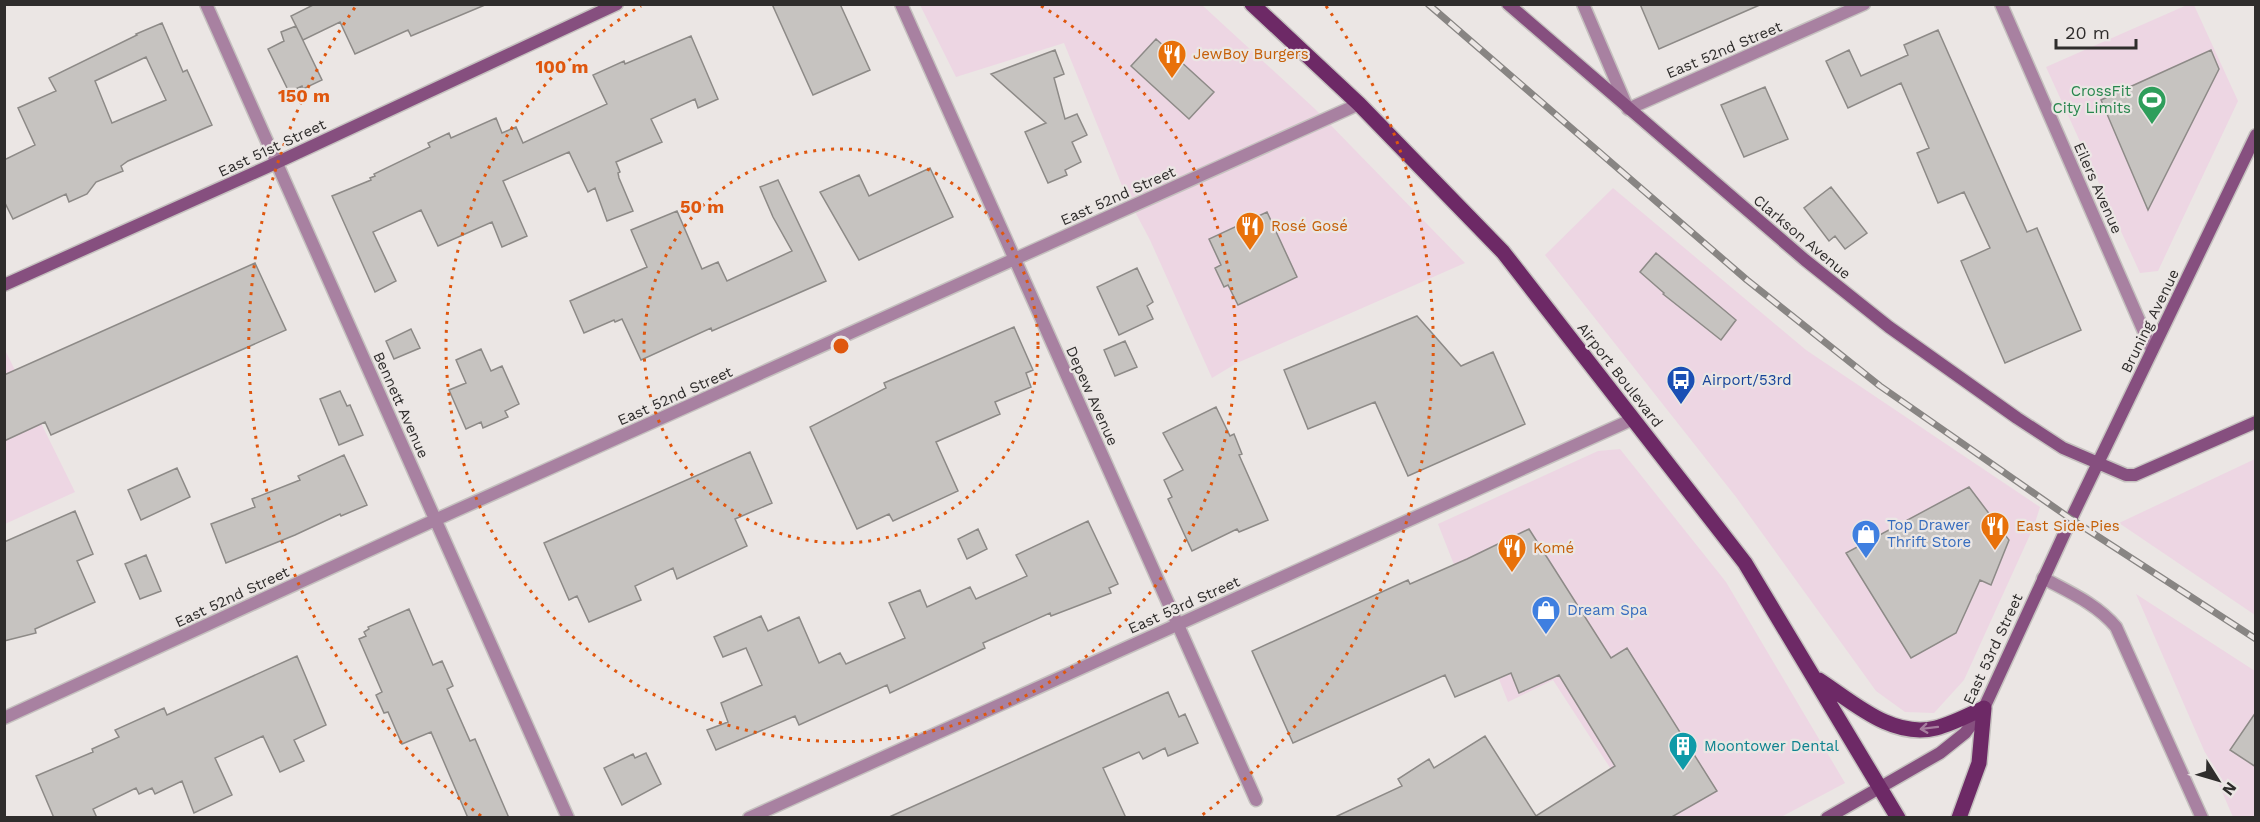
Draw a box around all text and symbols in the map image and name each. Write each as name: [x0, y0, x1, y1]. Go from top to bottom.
scale bar: [2056, 12, 2136, 50]
street label: East 52nd Street: [1664, 17, 1785, 82]
text: 20 m: [2065, 22, 2110, 43]
restaurant icon: JewBoy Burgers: [1156, 38, 1188, 80]
place label: JewBoy Burgers: [1193, 45, 1309, 63]
text: 100 m: [535, 56, 589, 77]
place label: CrossFit City Limits: [2053, 82, 2132, 117]
sports icon: CrossFit City Limits: [2136, 84, 2168, 126]
text: 150 m: [278, 85, 330, 106]
street label: East 51st Street: [215, 115, 329, 181]
street label: Eilers Avenue: [2070, 140, 2126, 236]
street label: East 52nd Street: [1058, 162, 1179, 229]
street label: Clarkson Avenue: [1750, 191, 1854, 283]
text: 50 m: [680, 196, 724, 217]
restaurant icon: Rosé Gosé: [1234, 210, 1266, 252]
place label: Rosé Gosé: [1271, 217, 1348, 235]
street label: Bruning Avenue: [2117, 266, 2183, 376]
street label: Airport Boulevard: [1574, 319, 1666, 431]
centre of rings: [831, 336, 851, 356]
street label: Depew Avenue: [1062, 343, 1122, 449]
street label: Bennett Avenue: [369, 349, 433, 461]
street label: East 52nd Street: [615, 362, 736, 429]
bus stop icon: Airport/53rd: [1665, 364, 1697, 406]
place label: Airport/53rd: [1702, 371, 1792, 389]
restaurant icon: East Side Pies: [1979, 510, 2011, 552]
place label: Top Drawer Thrift Store: [1887, 516, 1971, 551]
place label: East Side Pies: [2016, 517, 2120, 535]
shop icon: Top Drawer Thrift Store: [1850, 518, 1882, 560]
restaurant icon: Komé: [1496, 532, 1528, 574]
place label: Komé: [1533, 539, 1574, 557]
street label: East 52nd Street: [172, 562, 293, 631]
street label: East 53rd Street: [1125, 572, 1243, 638]
street label: East 53rd Street: [1959, 590, 2027, 707]
shop icon: Dream Spa: [1530, 594, 1562, 636]
place label: Dream Spa: [1567, 601, 1648, 619]
one-way arrow: [1920, 723, 1939, 734]
building icon: Moontower Dental: [1667, 730, 1699, 772]
place label: Moontower Dental: [1704, 737, 1839, 755]
north arrow: [2188, 750, 2248, 810]
text: N: [2218, 778, 2241, 799]

